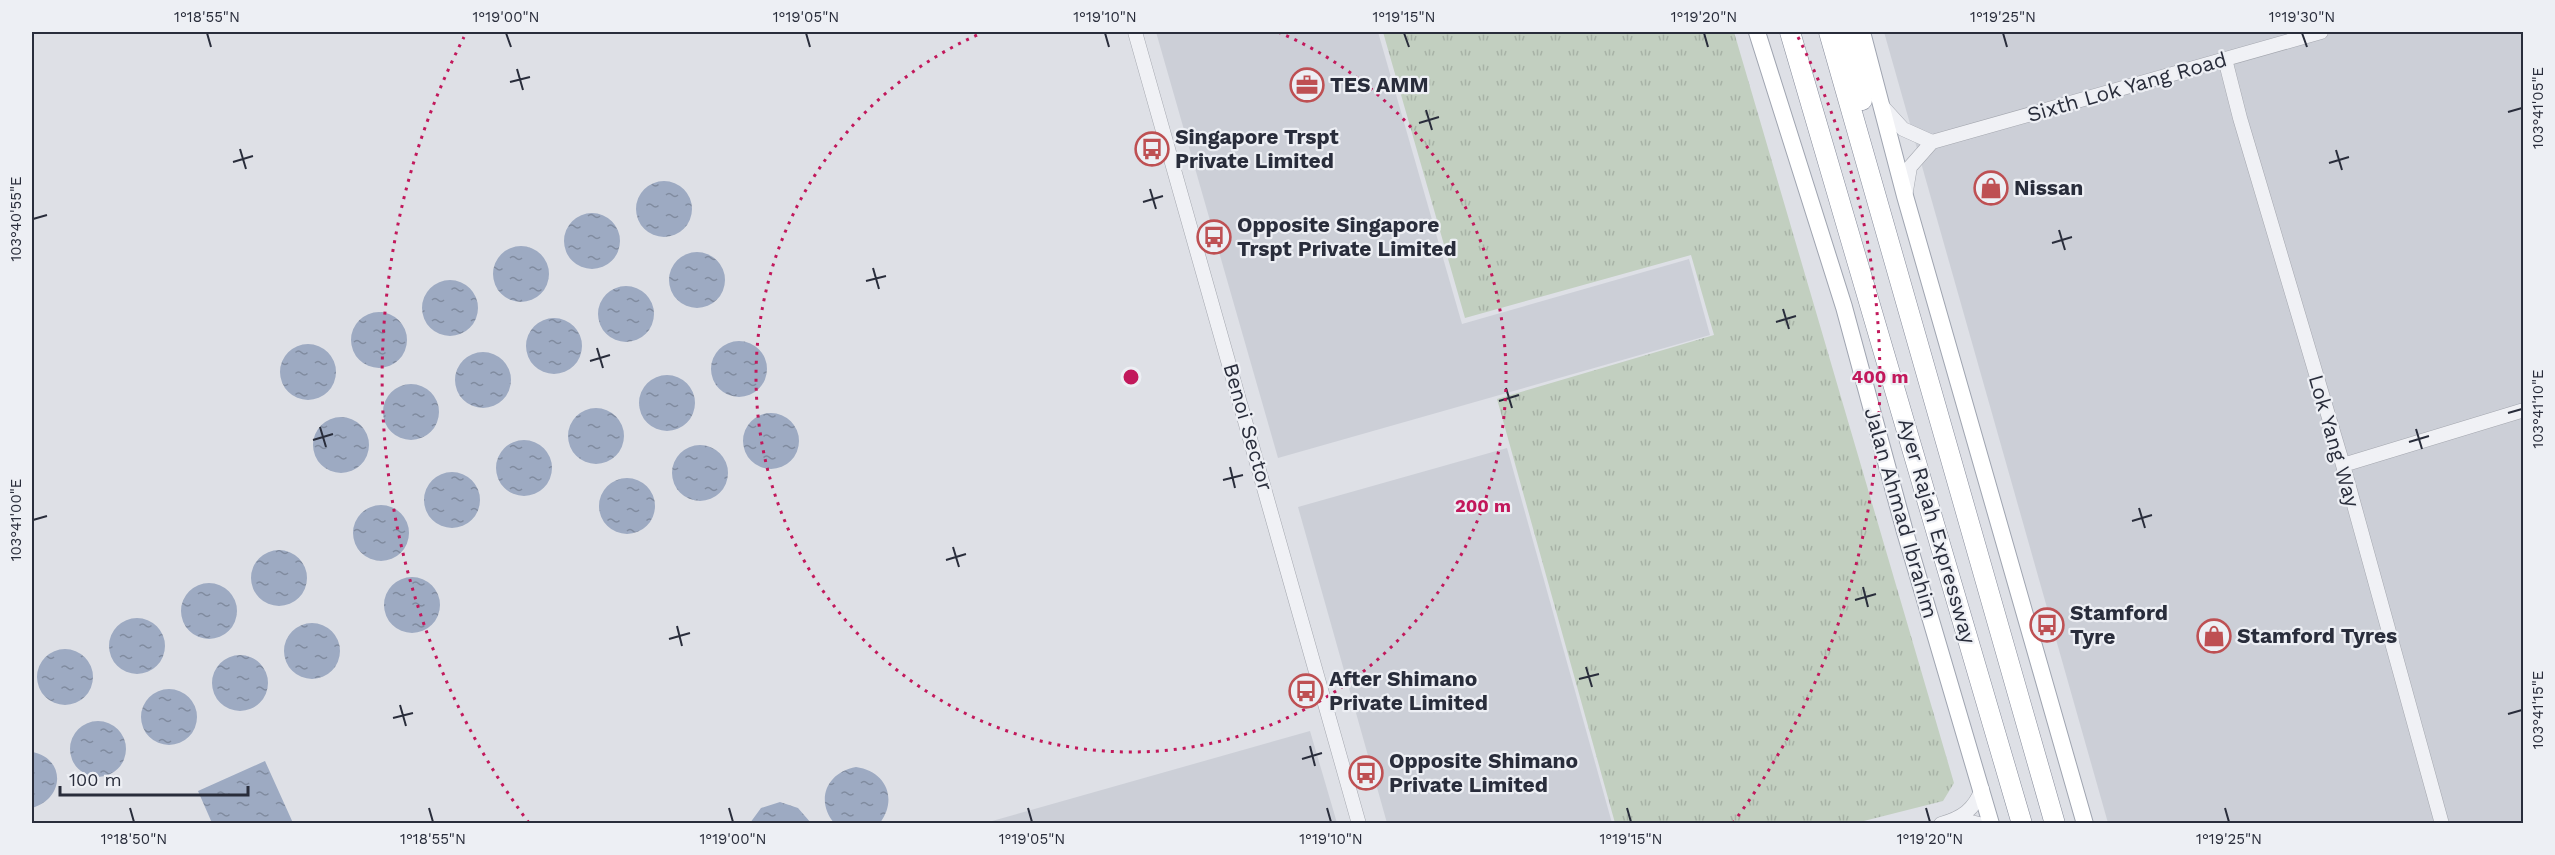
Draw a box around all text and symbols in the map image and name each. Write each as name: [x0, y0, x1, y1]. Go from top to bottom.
text: 1°18'55"N: [174, 8, 240, 26]
text: 1°19'00"N: [472, 8, 540, 26]
text: 1°19'05"N: [773, 8, 839, 26]
text: 1°19'10"N: [1073, 8, 1137, 26]
text: 1°19'15"N: [1372, 8, 1436, 26]
text: 1°19'20"N: [1671, 8, 1737, 26]
text: 1°19'25"N: [1970, 8, 2036, 26]
text: 1°19'30"N: [2269, 8, 2335, 26]
street label: Sixth Lok Yang Road: [2024, 46, 2229, 127]
office icon: TES AMM: [1289, 67, 1325, 103]
text: 103°41'05"E: [2529, 67, 2547, 149]
place label: TES AMM: [1330, 72, 1429, 97]
place label: Singapore Trspt Private Limited: [1175, 124, 1339, 173]
bus stop icon: Singapore Trspt Private Limited: [1134, 131, 1170, 167]
shop icon: Nissan: [1973, 170, 2009, 206]
place label: Nissan: [2014, 175, 2083, 200]
text: 103°40'55"E: [7, 176, 25, 262]
place label: Opposite Singapore Trspt Private Limited: [1237, 212, 1457, 261]
bus stop icon: Opposite Singapore Trspt Private Limited: [1196, 219, 1232, 255]
street label: Benoi Sector: [1218, 360, 1279, 494]
text: 400 m: [1852, 366, 1908, 387]
centre of rings: [1121, 367, 1141, 387]
text: 103°41'10"E: [2529, 369, 2547, 449]
street label: Lok Yang Way: [2304, 372, 2365, 510]
street label: Jalan Ahmad Ibrahim: [1859, 405, 1944, 621]
street label: Ayer Rajah Expressway: [1893, 415, 1982, 647]
text: 103°41'00"E: [7, 479, 25, 561]
text: 200 m: [1455, 495, 1511, 516]
place label: Stamford Tyre: [2070, 600, 2168, 649]
bus stop icon: Stamford Tyre: [2029, 607, 2065, 643]
shop icon: Stamford Tyres: [2196, 618, 2232, 654]
place label: Stamford Tyres: [2237, 623, 2397, 648]
place label: After Shimano Private Limited: [1329, 666, 1488, 715]
text: 103°41'15"E: [2529, 671, 2547, 749]
bus stop icon: After Shimano Private Limited: [1288, 673, 1324, 709]
place label: Opposite Shimano Private Limited: [1389, 748, 1578, 797]
bus stop icon: Opposite Shimano Private Limited: [1348, 755, 1384, 791]
scale bar: [60, 759, 248, 797]
text: 100 m: [69, 769, 122, 790]
text: 1°18'50"N: [101, 830, 167, 848]
text: 1°18'55"N: [400, 830, 466, 848]
text: 1°19'00"N: [699, 830, 767, 848]
text: 1°19'05"N: [999, 830, 1065, 848]
text: 1°19'10"N: [1299, 830, 1363, 848]
text: 1°19'15"N: [1599, 830, 1663, 848]
text: 1°19'20"N: [1897, 830, 1963, 848]
text: 1°19'25"N: [2196, 830, 2262, 848]

